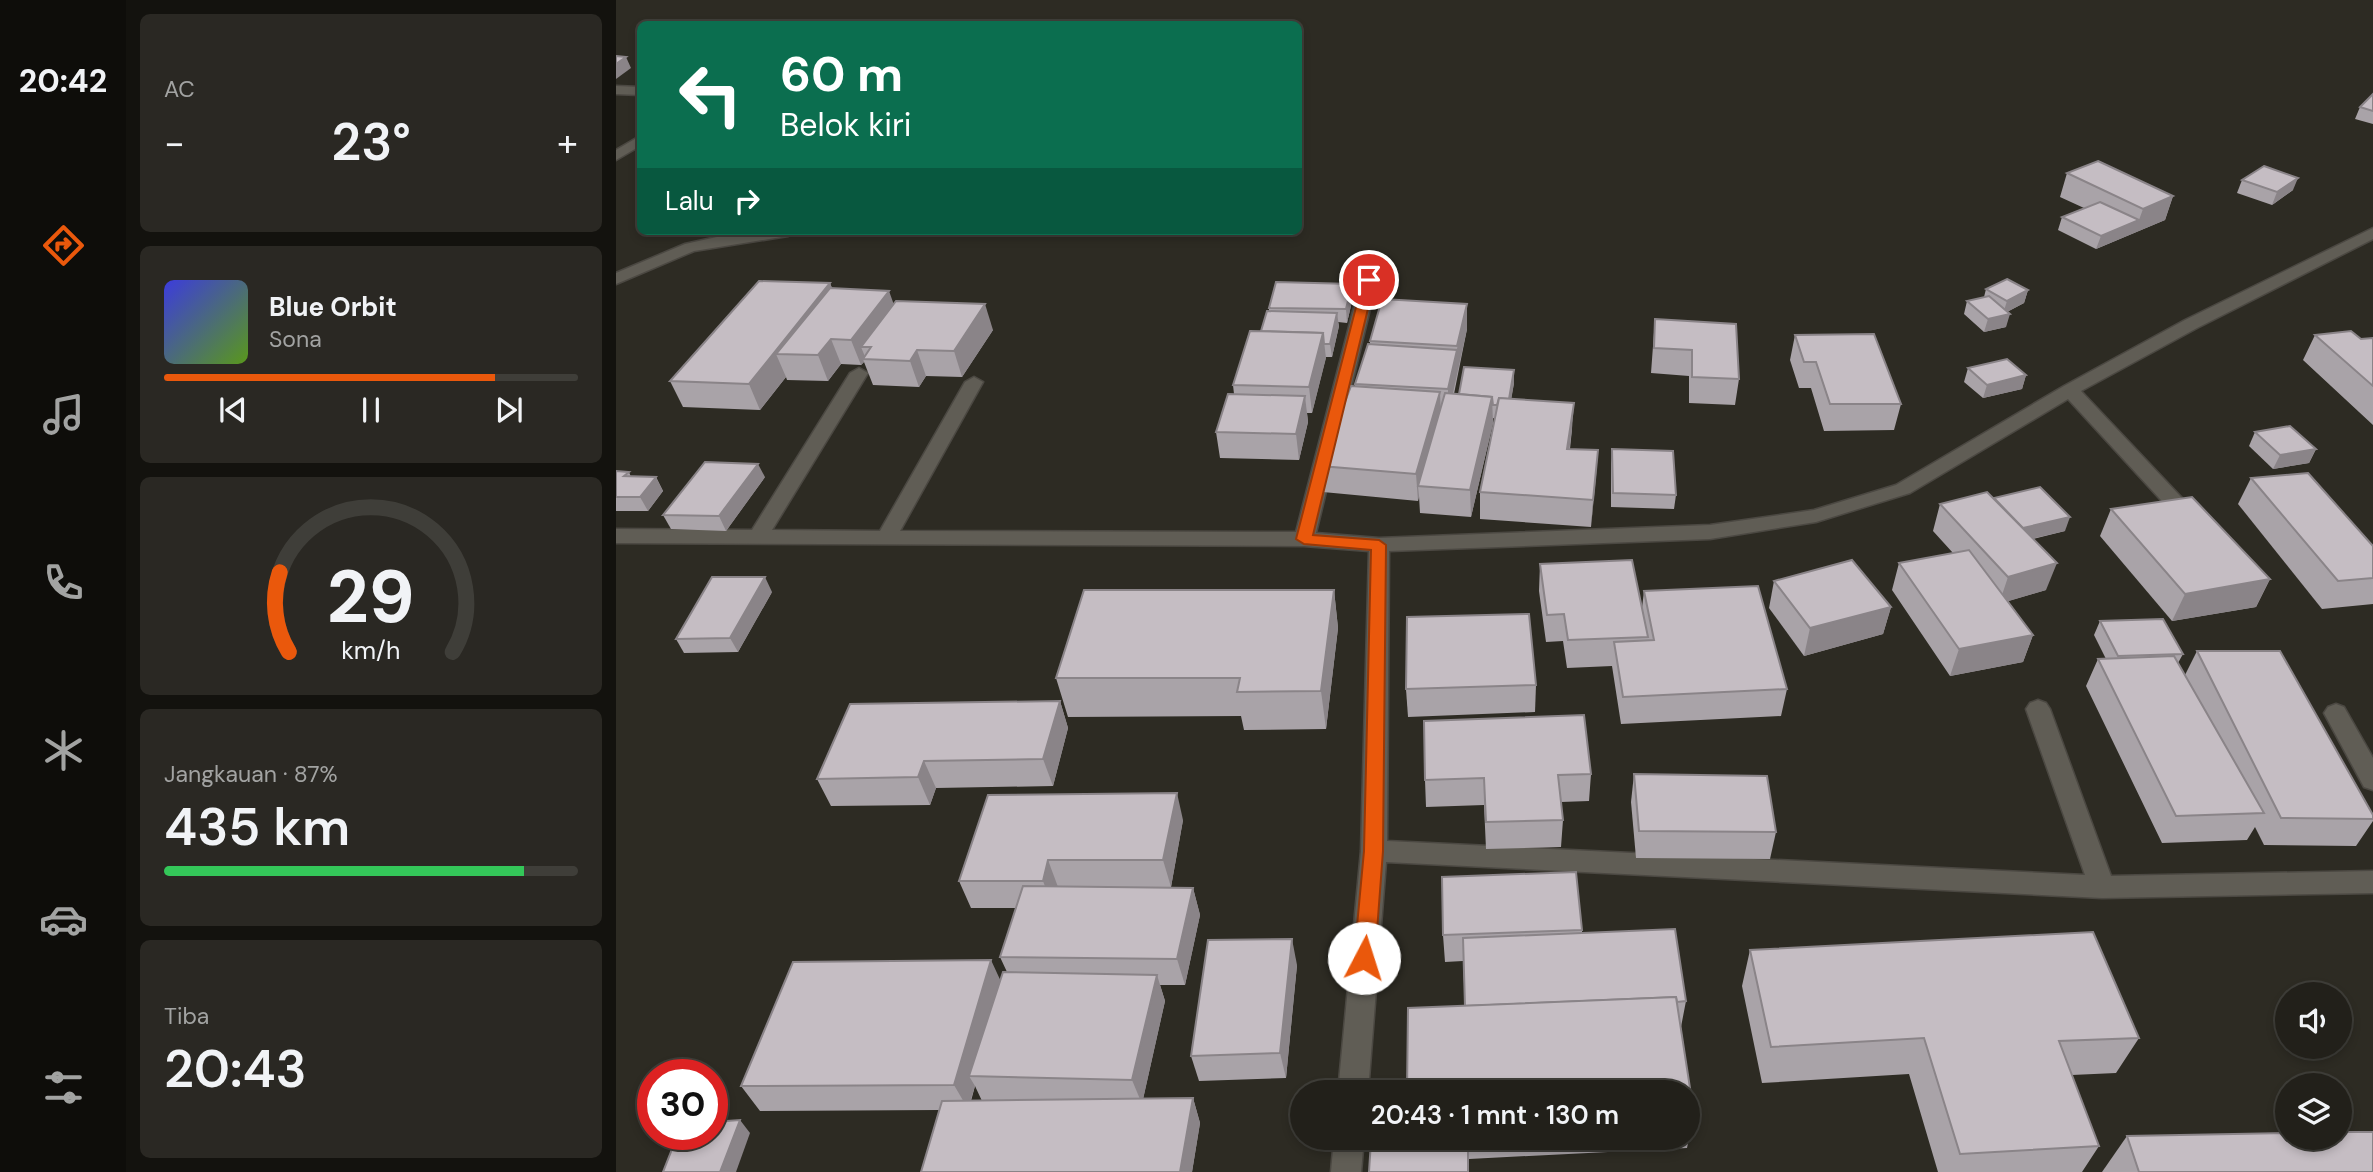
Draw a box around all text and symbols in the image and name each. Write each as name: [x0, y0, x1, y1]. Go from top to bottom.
text: 60 m: [780, 42, 903, 106]
icon: left: [665, 49, 756, 140]
text: 20:42: [19, 60, 107, 102]
text: AC: [164, 74, 195, 104]
text: Belok kiri: [780, 104, 912, 146]
text: 23°: [331, 108, 411, 176]
text: −: [164, 118, 185, 168]
text: +: [557, 118, 578, 168]
icon: right: [728, 182, 766, 220]
text: Lalu: [665, 184, 714, 218]
icon: directions: [39, 221, 88, 270]
pin: [1339, 250, 1399, 310]
icon: arrive: [1350, 261, 1388, 299]
text: Blue Orbit: [269, 290, 397, 324]
text: Sona: [269, 324, 322, 354]
icon: music: [39, 390, 88, 439]
icon: previous: [214, 391, 252, 429]
icon: pause: [352, 391, 390, 429]
icon: next: [490, 391, 528, 429]
text: 29: [327, 550, 415, 645]
icon: phone: [39, 558, 88, 607]
text: km/h: [341, 634, 401, 667]
icon: climate: [39, 726, 88, 775]
text: Jangkauan · 87%: [164, 759, 338, 789]
text: 435 km: [164, 793, 350, 861]
icon: car: [39, 895, 88, 944]
position arrow: [1327, 921, 1401, 995]
map controls: [2275, 982, 2352, 1150]
button: sound: [2275, 982, 2352, 1059]
text: Tiba: [164, 1001, 209, 1031]
text: 20:43: [164, 1035, 307, 1103]
speed limit sign: 30: [637, 1059, 728, 1150]
icon: filters: [39, 1063, 88, 1112]
button: layers: [2275, 1073, 2352, 1150]
text: 20:43 · 1 mnt · 130 m: [1371, 1098, 1619, 1132]

